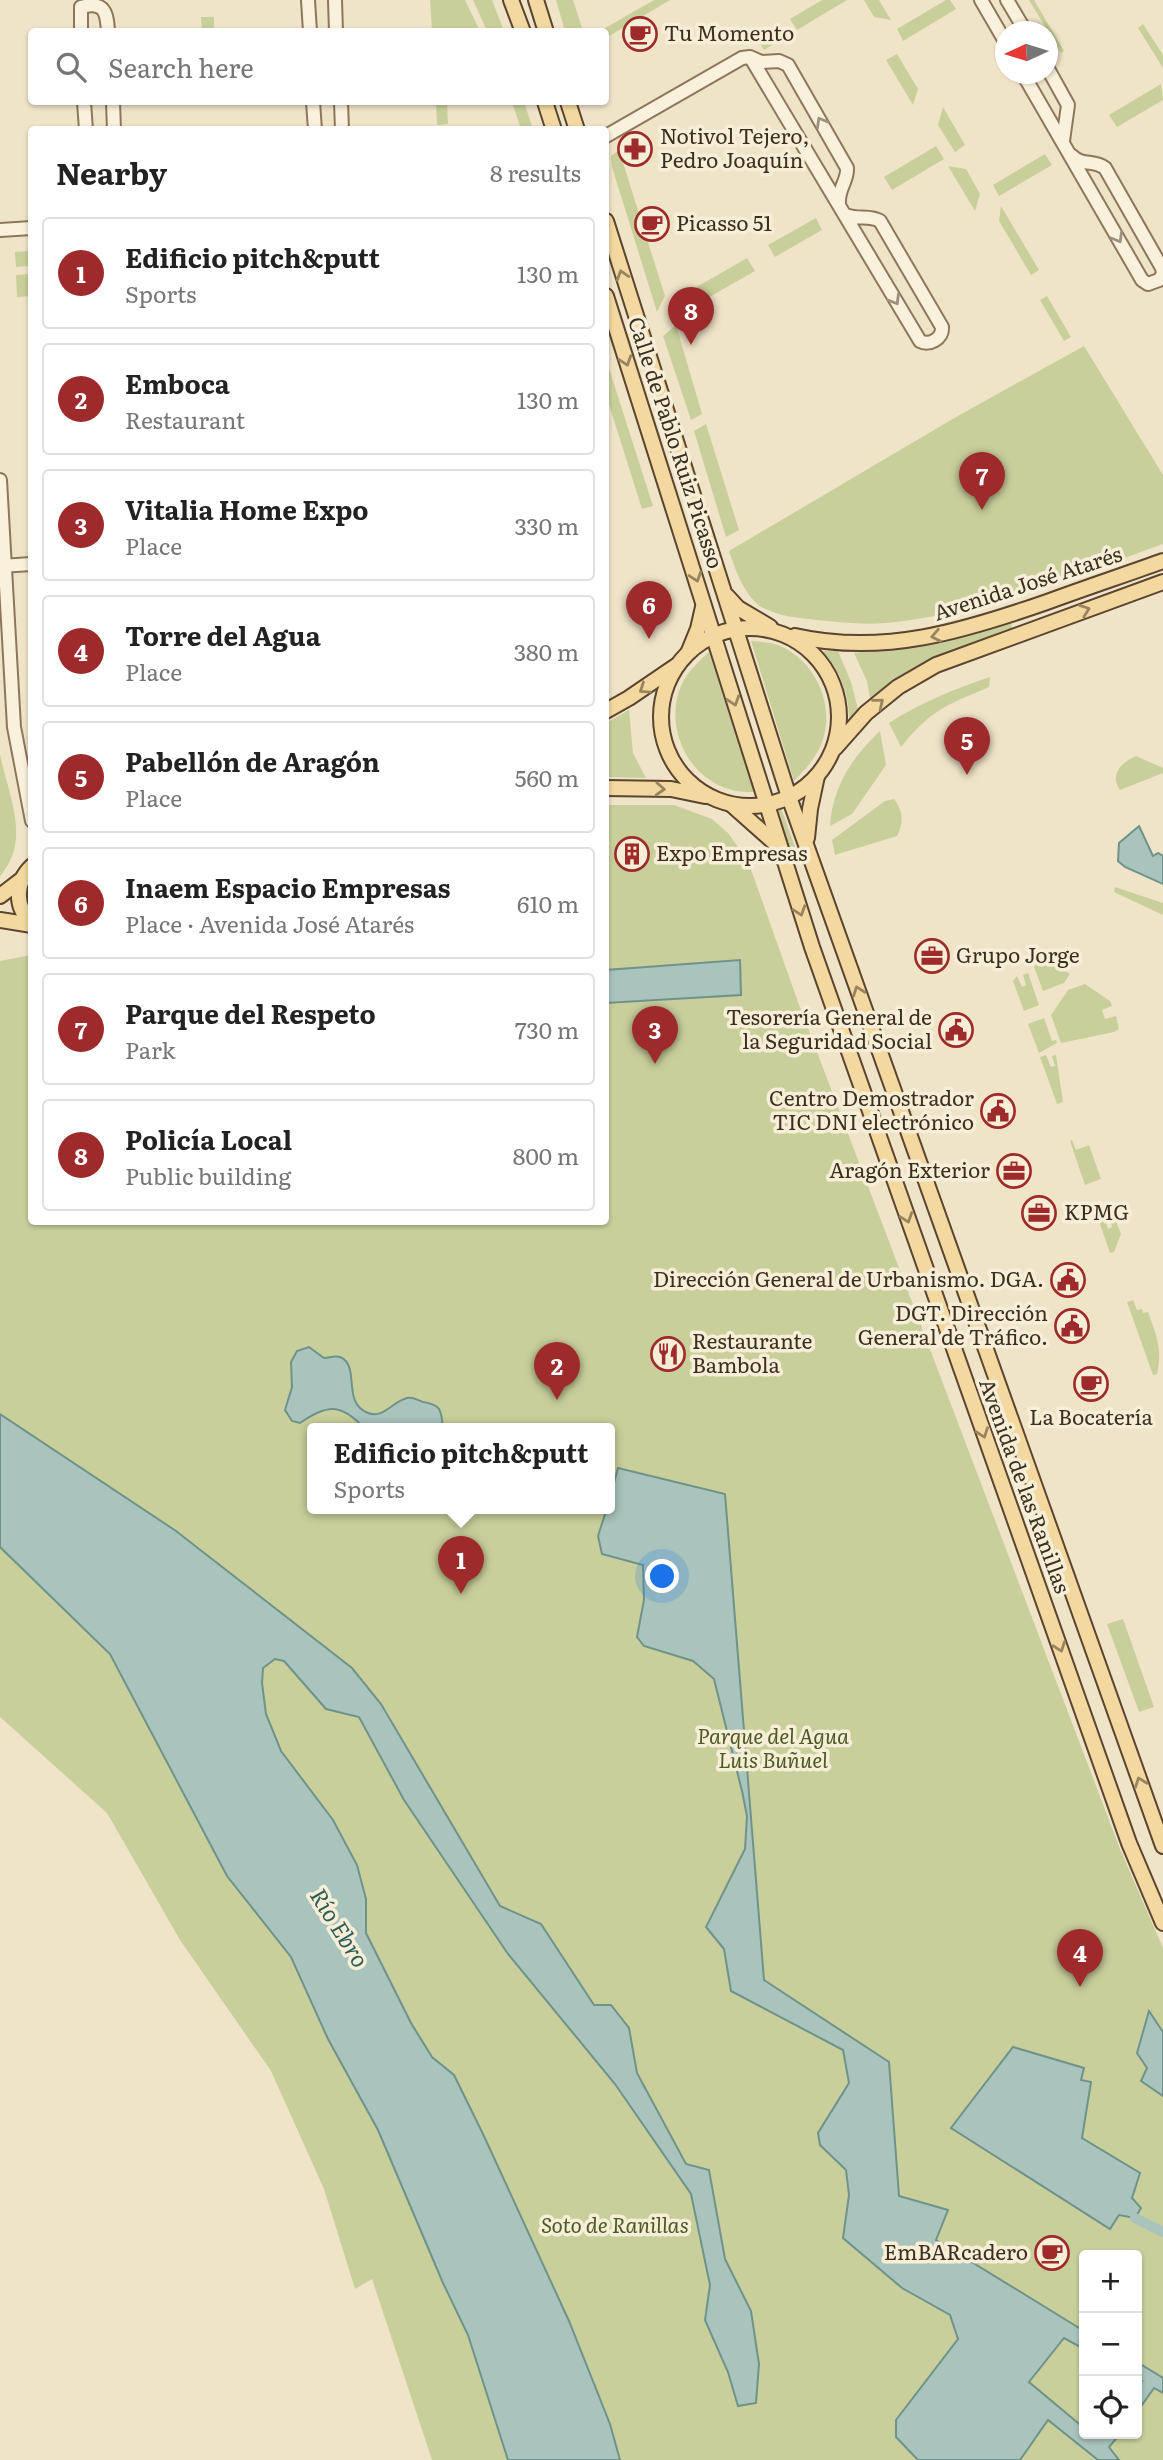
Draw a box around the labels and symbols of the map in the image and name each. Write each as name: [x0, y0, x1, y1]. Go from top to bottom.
cafe icon: Tu Momento: [621, 15, 659, 53]
place label: Tu Momento: [664, 16, 794, 47]
north arrow: [995, 21, 1058, 84]
one-way arrow: [816, 117, 829, 129]
place label: Notivol Tejero, Pedro Joaquín: [660, 119, 809, 174]
pharmacy icon: Notivol Tejero, Pedro Joaquín: [616, 130, 654, 168]
cafe icon: Picasso 51: [633, 205, 671, 243]
place label: Picasso 51: [676, 206, 772, 237]
one-way arrow: [1110, 231, 1123, 243]
one-way arrow: [616, 269, 631, 281]
pin: 8: [668, 287, 714, 345]
one-way arrow: [887, 293, 900, 306]
street label: Calle de Pablo Ruiz Picasso: [622, 312, 733, 572]
one-way arrow: [618, 354, 632, 367]
pin: 7: [959, 452, 1005, 510]
street label: Avenida José Atarés: [929, 537, 1125, 627]
one-way arrow: [688, 571, 702, 583]
pin: 6: [626, 581, 672, 639]
one-way arrow: [1078, 604, 1090, 618]
one-way arrow: [930, 628, 942, 643]
one-way arrow: [639, 680, 652, 693]
one-way arrow: [726, 694, 740, 706]
one-way arrow: [871, 698, 883, 711]
pin: 5: [944, 717, 990, 775]
one-way arrow: [655, 781, 666, 796]
building icon: Expo Empresas: [613, 835, 651, 873]
place label: Expo Empresas: [656, 836, 807, 867]
one-way arrow: [792, 904, 806, 916]
office icon: Grupo Jorge: [913, 937, 951, 975]
place label: Grupo Jorge: [956, 938, 1080, 969]
one-way arrow: [852, 985, 866, 997]
place label: Tesorería General de la Seguridad Social: [726, 1000, 932, 1055]
pin: 3: [632, 1006, 678, 1064]
public building icon: Tesorería General de la Seguridad Social: [937, 1011, 975, 1049]
place label: Centro Demostrador TIC DNI electrónico: [769, 1081, 974, 1136]
public building icon: Centro Demostrador TIC DNI electrónico: [979, 1092, 1017, 1130]
office icon: Aragón Exterior: [995, 1152, 1033, 1190]
place label: Aragón Exterior: [829, 1153, 990, 1184]
office icon: KPMG: [1020, 1194, 1058, 1232]
place label: KPMG: [1064, 1195, 1129, 1226]
one-way arrow: [899, 1212, 913, 1224]
public building icon: Dirección General de Urbanismo. DGA.: [1049, 1261, 1087, 1299]
place label: Dirección General de Urbanismo. DGA.: [653, 1262, 1044, 1293]
place label: DGT. Dirección General de Tráfico.: [858, 1296, 1048, 1351]
public building icon: DGT. Dirección General de Tráfico.: [1053, 1307, 1091, 1345]
place label: Restaurante Bambola: [692, 1324, 813, 1379]
restaurant icon: Restaurante Bambola: [649, 1335, 687, 1373]
pin: 2: [534, 1342, 580, 1400]
cafe icon: La Bocatería: [1072, 1365, 1110, 1403]
street label: Avenida de las Ranillas: [973, 1373, 1080, 1597]
place label: La Bocatería: [1029, 1400, 1153, 1431]
one-way arrow: [975, 1426, 989, 1438]
pin: 1: [438, 1536, 484, 1594]
your location: [645, 1559, 679, 1593]
one-way arrow: [1052, 1640, 1066, 1652]
park label: Parque del Agua Luis Buñuel: [697, 1719, 849, 1774]
one-way arrow: [1134, 1776, 1148, 1788]
water label: Río Ebro: [303, 1881, 378, 1973]
pin: 4: [1057, 1929, 1103, 1987]
park label: Soto de Ranillas: [541, 2208, 689, 2239]
cafe icon: EmBARcadero: [1033, 2234, 1071, 2272]
place label: EmBARcadero: [884, 2235, 1028, 2266]

